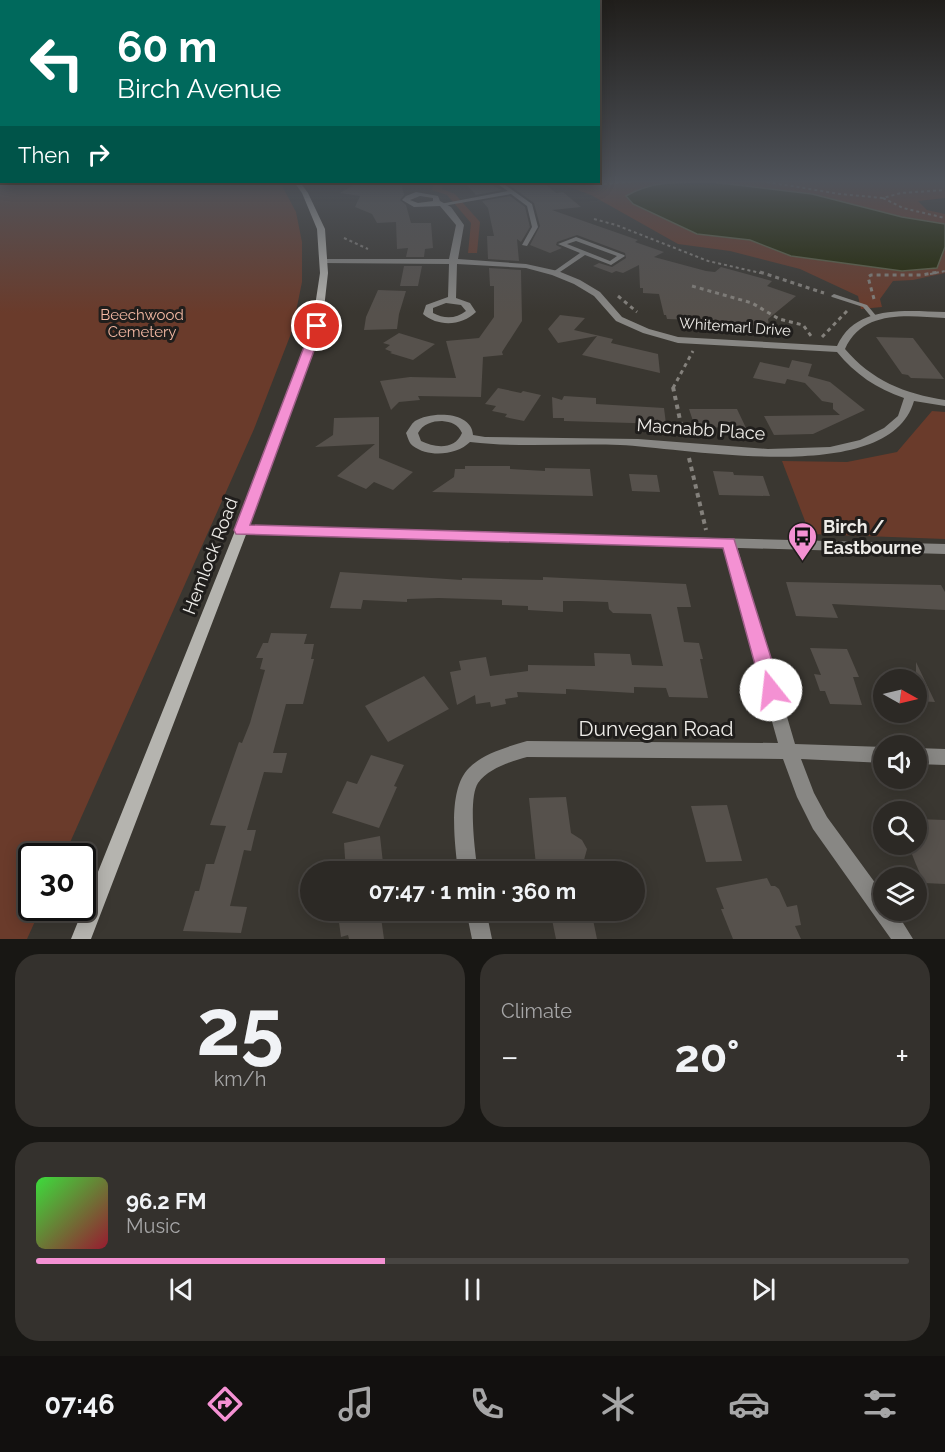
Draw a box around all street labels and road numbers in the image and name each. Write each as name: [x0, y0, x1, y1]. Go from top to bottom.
street label: Whitemarl Drive: [679, 314, 792, 340]
street label: Macnabb Place: [636, 414, 766, 444]
street label: Hemlock Road: [178, 495, 242, 617]
street label: Dunvegan Road: [578, 716, 734, 741]

